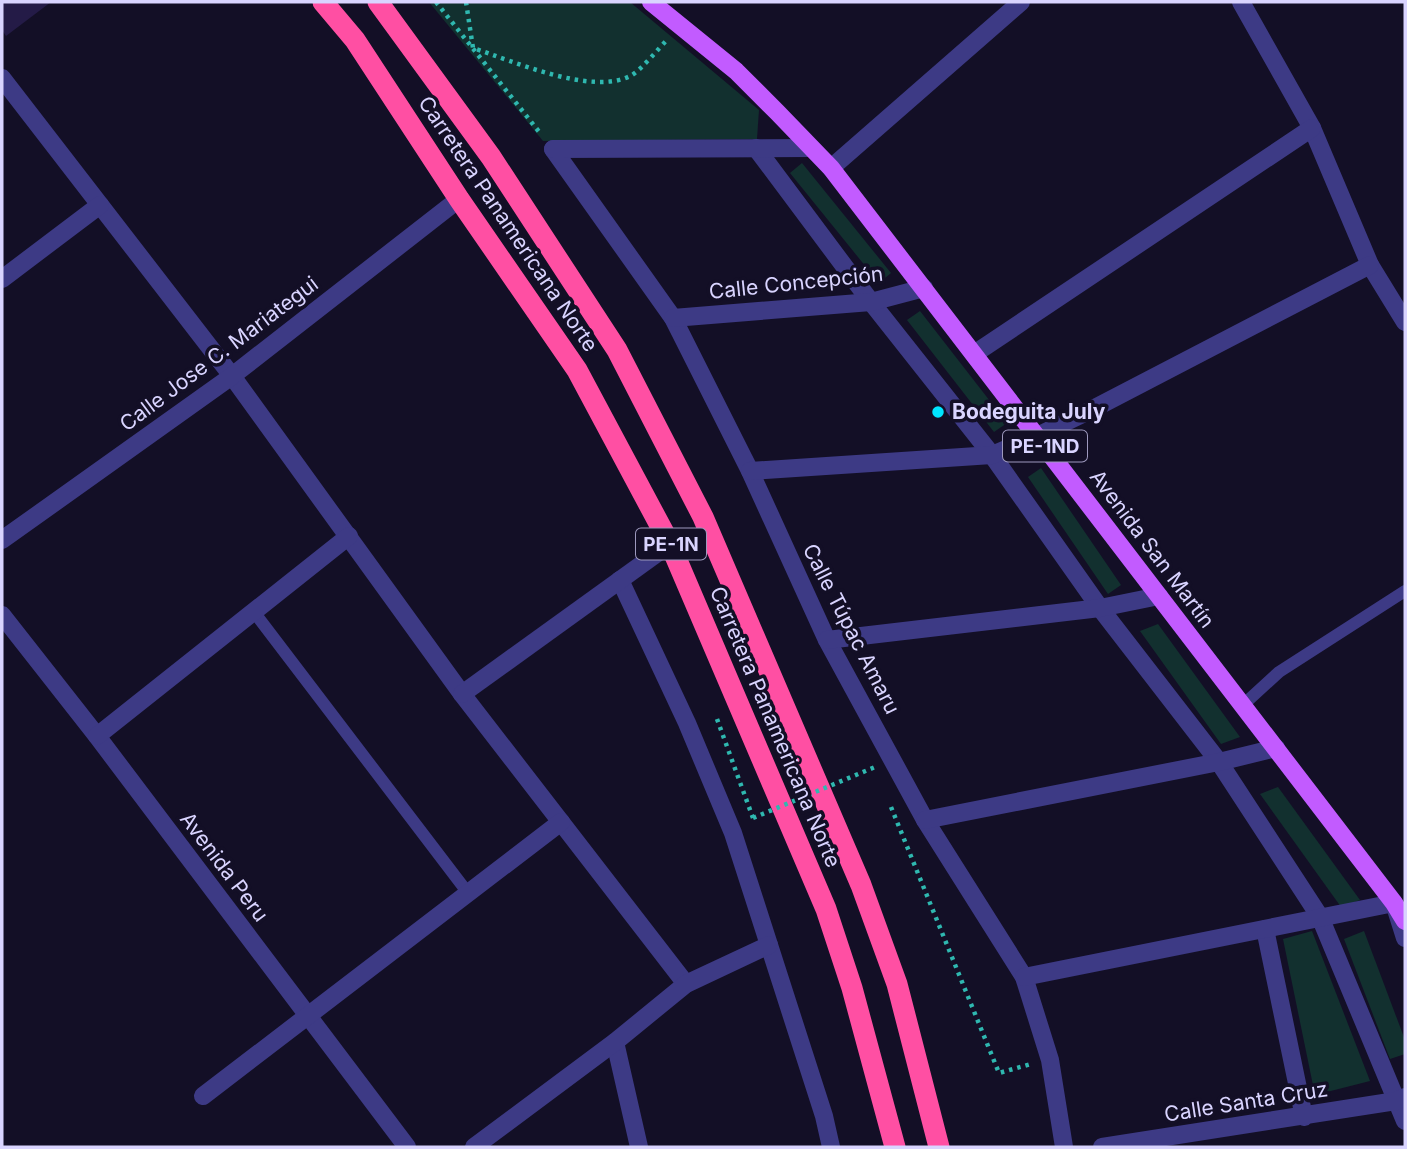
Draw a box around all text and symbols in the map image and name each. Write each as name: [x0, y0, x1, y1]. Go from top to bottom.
street label: Carretera Panamericana Norte: [413, 91, 603, 356]
street label: Calle Concepción: [708, 261, 884, 304]
street label: Calle Jose C. Mariategui: [115, 271, 323, 436]
place label: Bodeguita July: [952, 399, 1106, 424]
marker: Bodeguita July: [930, 404, 946, 420]
road number: PE-1ND: [1003, 430, 1087, 462]
street label: Avenida San Martín: [1085, 465, 1220, 633]
road number: PE-1N: [636, 528, 706, 559]
street label: Calle Túpac Amaru: [798, 540, 905, 718]
street label: Carretera Panamericana Norte: [705, 583, 846, 871]
street label: Avenida Peru: [175, 807, 274, 926]
street label: Calle Santa Cruz: [1162, 1076, 1329, 1127]

